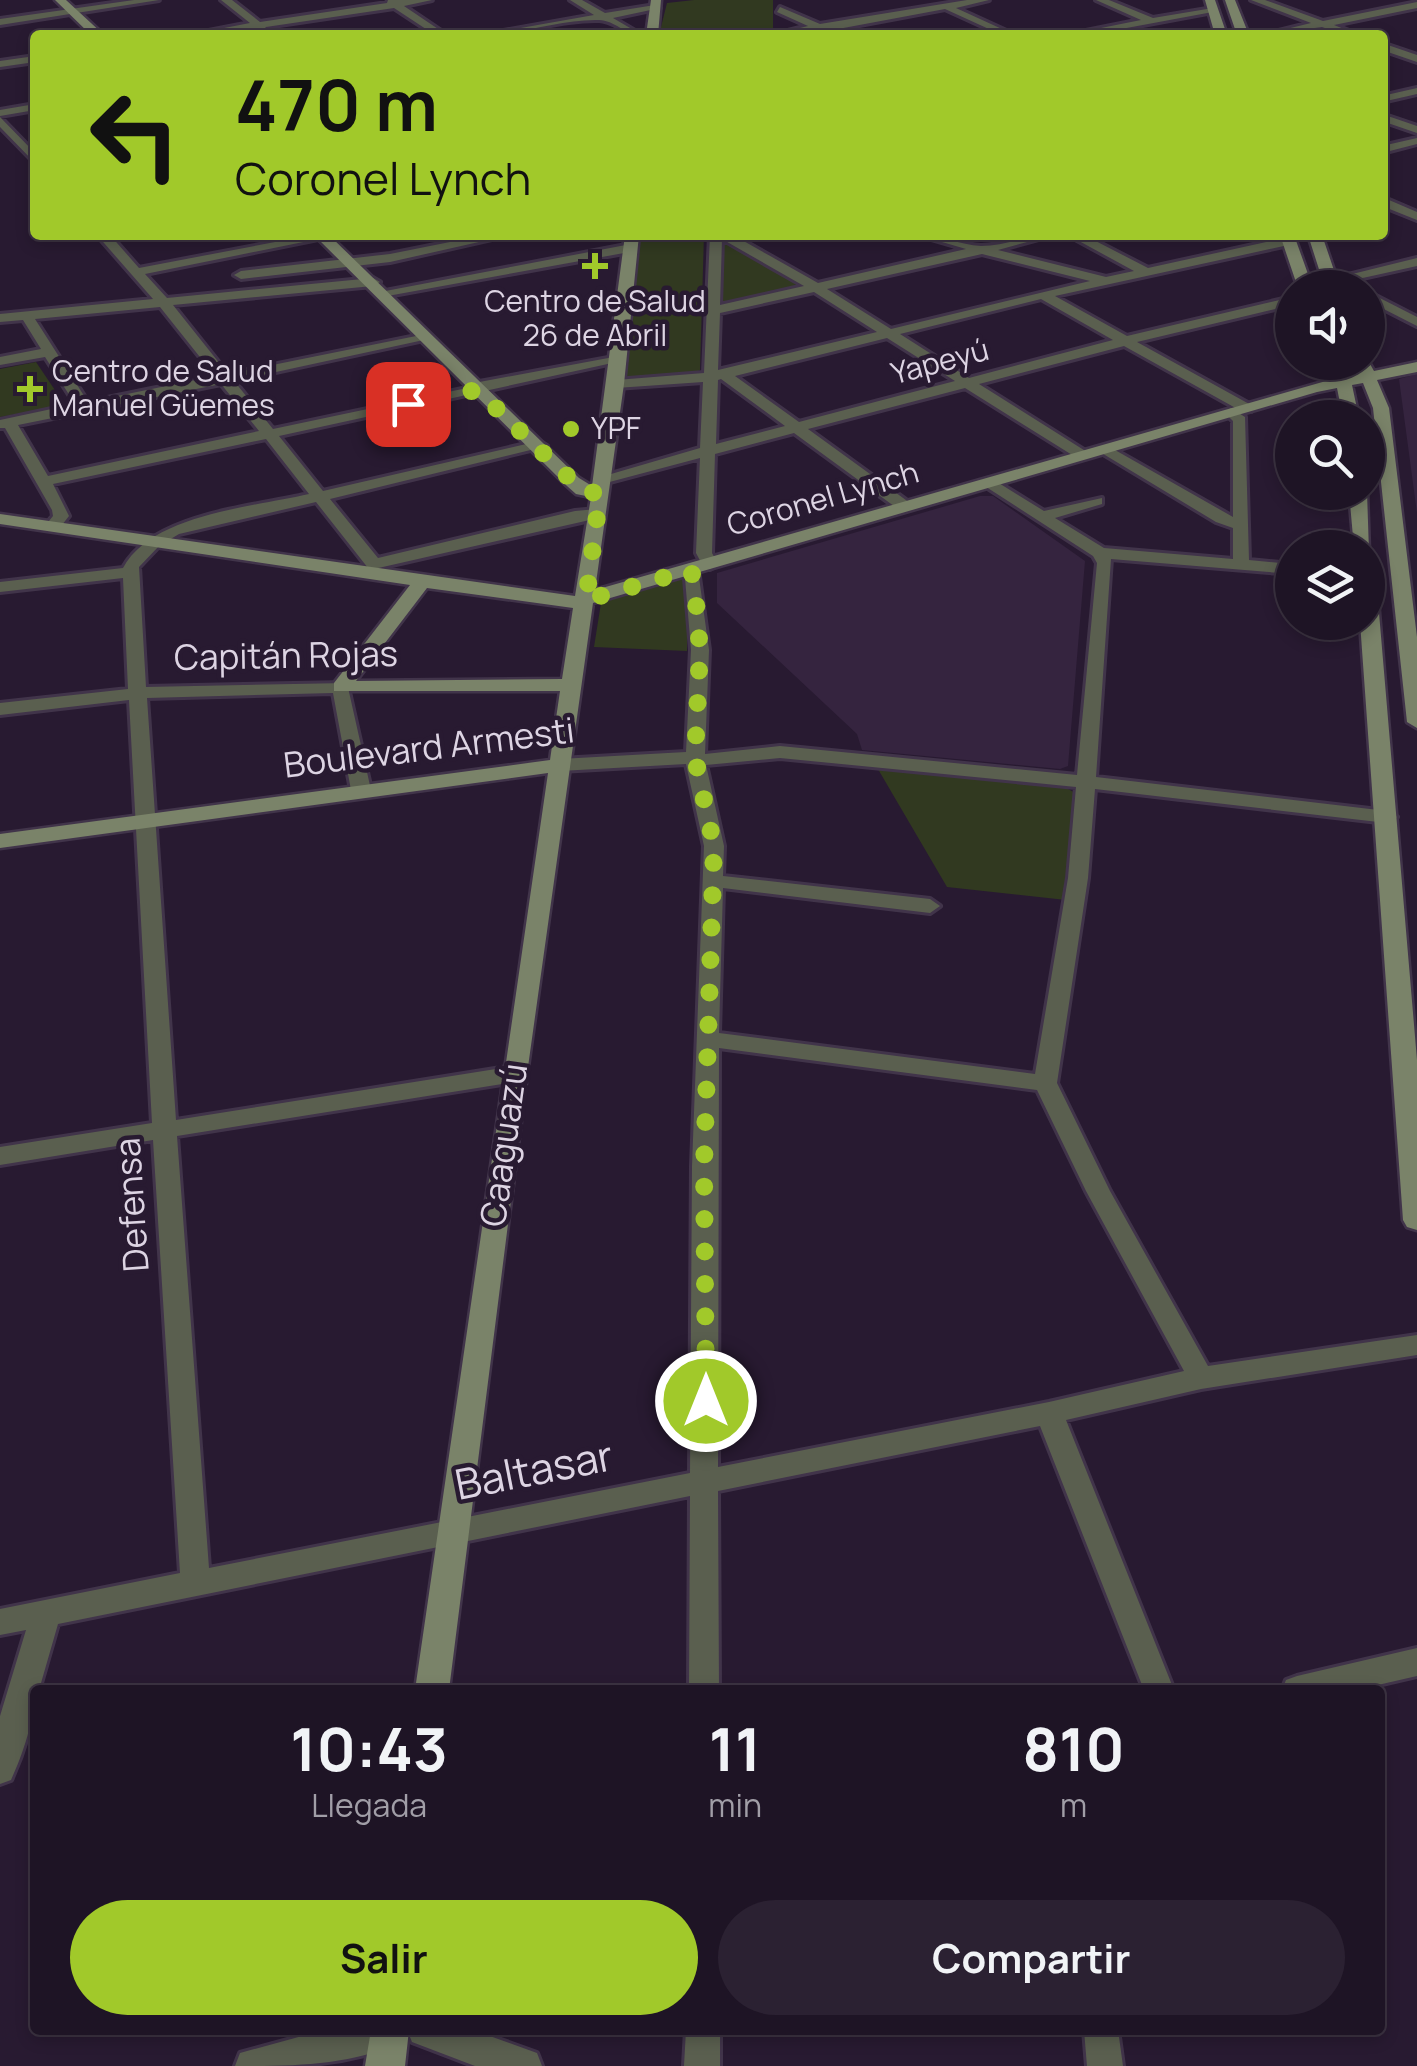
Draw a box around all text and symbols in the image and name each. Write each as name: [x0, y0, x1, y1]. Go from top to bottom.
text: 470 m: [235, 56, 438, 152]
icon: left: [70, 70, 200, 200]
text: Coronel Lynch: [235, 147, 531, 209]
marker: Centro de Salud 26 de Abril: [582, 253, 608, 279]
map controls: [1275, 270, 1385, 640]
button: sound: [1275, 270, 1385, 380]
place label: Centro de Salud 26 de Abril: [484, 280, 706, 355]
street label: Yapeyú: [886, 328, 993, 393]
place label: Centro de Salud Manuel Güemes: [52, 350, 275, 425]
pin: [366, 362, 451, 447]
marker: Centro de Salud Manuel Güemes: [17, 376, 43, 402]
icon: arrive: [381, 377, 436, 432]
button: search: [1275, 400, 1385, 510]
place label: YPF: [591, 407, 641, 448]
marker: YPF: [560, 418, 582, 440]
street label: Coronel Lynch: [722, 451, 923, 544]
button: layers: [1275, 530, 1385, 640]
street label: Capitán Rojas: [174, 629, 398, 681]
street label: Boulevard Armesti: [281, 705, 577, 789]
street label: Caaguazú: [468, 1060, 538, 1230]
street label: Defensa: [102, 1136, 160, 1274]
position arrow: [654, 1349, 758, 1453]
street label: Baltasar: [450, 1425, 618, 1513]
text: 10:43: [290, 1707, 448, 1789]
text: 11: [709, 1707, 761, 1789]
text: 810: [1022, 1707, 1125, 1789]
text: Llegada: [311, 1783, 427, 1827]
text: min: [708, 1783, 762, 1827]
text: m: [1060, 1783, 1087, 1827]
button: Salir: [70, 1900, 698, 2015]
button: Compartir: [718, 1900, 1345, 2015]

